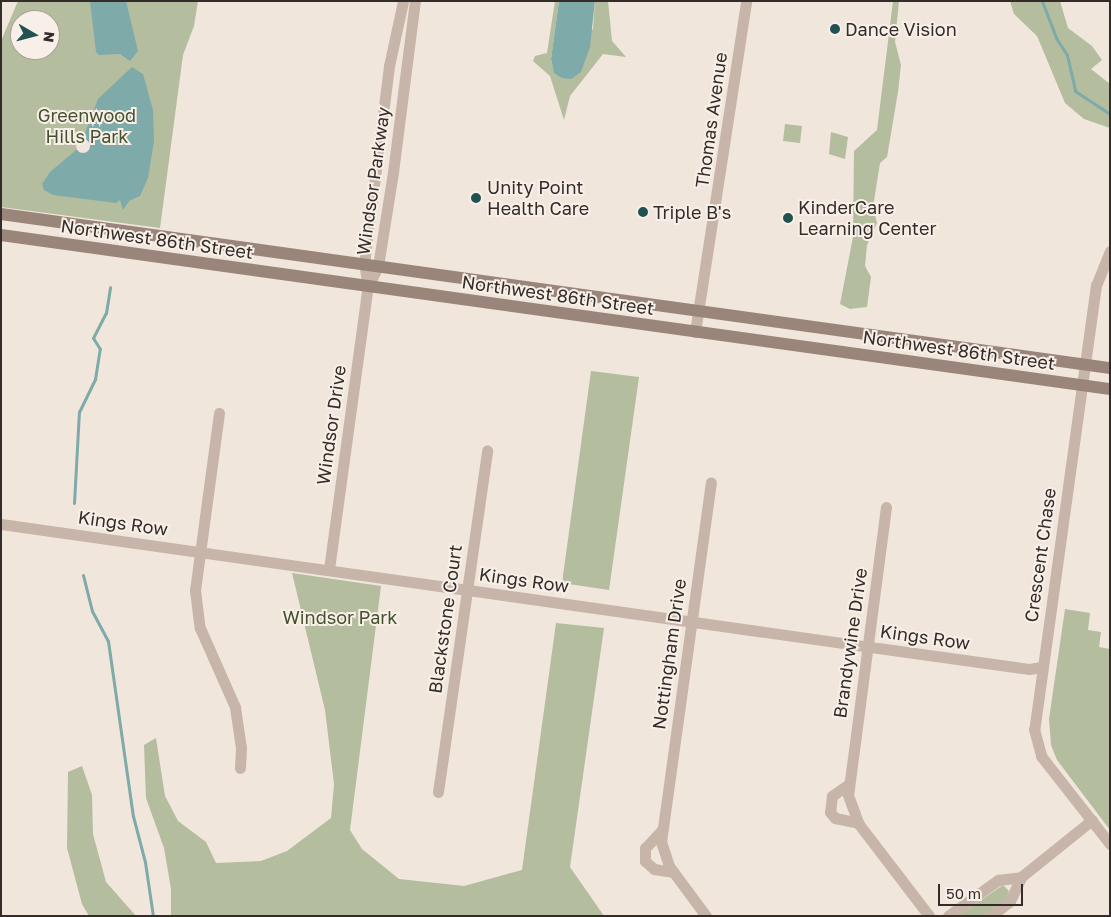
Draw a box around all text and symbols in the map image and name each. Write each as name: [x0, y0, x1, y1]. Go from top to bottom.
north arrow: [10, 10, 60, 60]
place label: Dance Vision: [845, 18, 957, 40]
marker: Dance Vision: [829, 23, 841, 35]
text: N: [40, 31, 59, 43]
street label: Thomas Avenue: [691, 51, 731, 189]
park label: Greenwood Hills Park: [38, 105, 136, 148]
street label: Windsor Parkway: [352, 106, 394, 256]
place label: Unity Point Health Care: [487, 177, 589, 220]
marker: Unity Point Health Care: [469, 191, 483, 205]
place label: KinderCare Learning Center: [798, 197, 936, 240]
place label: Triple B's: [653, 201, 731, 223]
marker: Triple B's: [637, 206, 649, 218]
marker: KinderCare Learning Center: [782, 212, 794, 224]
street label: Northwest 86th Street: [59, 215, 255, 263]
street label: Northwest 86th Street: [460, 271, 656, 319]
street label: Northwest 86th Street: [861, 326, 1057, 374]
street label: Windsor Drive: [312, 364, 350, 486]
street label: Crescent Chase: [1020, 486, 1060, 624]
street label: Kings Row: [77, 506, 169, 540]
street label: Blackstone Court: [424, 543, 466, 695]
street label: Kings Row: [478, 563, 570, 597]
street label: Brandywine Drive: [829, 566, 871, 720]
street label: Nottingham Drive: [648, 577, 690, 731]
park label: Windsor Park: [282, 606, 398, 628]
street label: Kings Row: [879, 620, 971, 654]
scale bar: [941, 874, 1026, 906]
text: 50 m: [946, 884, 981, 902]

